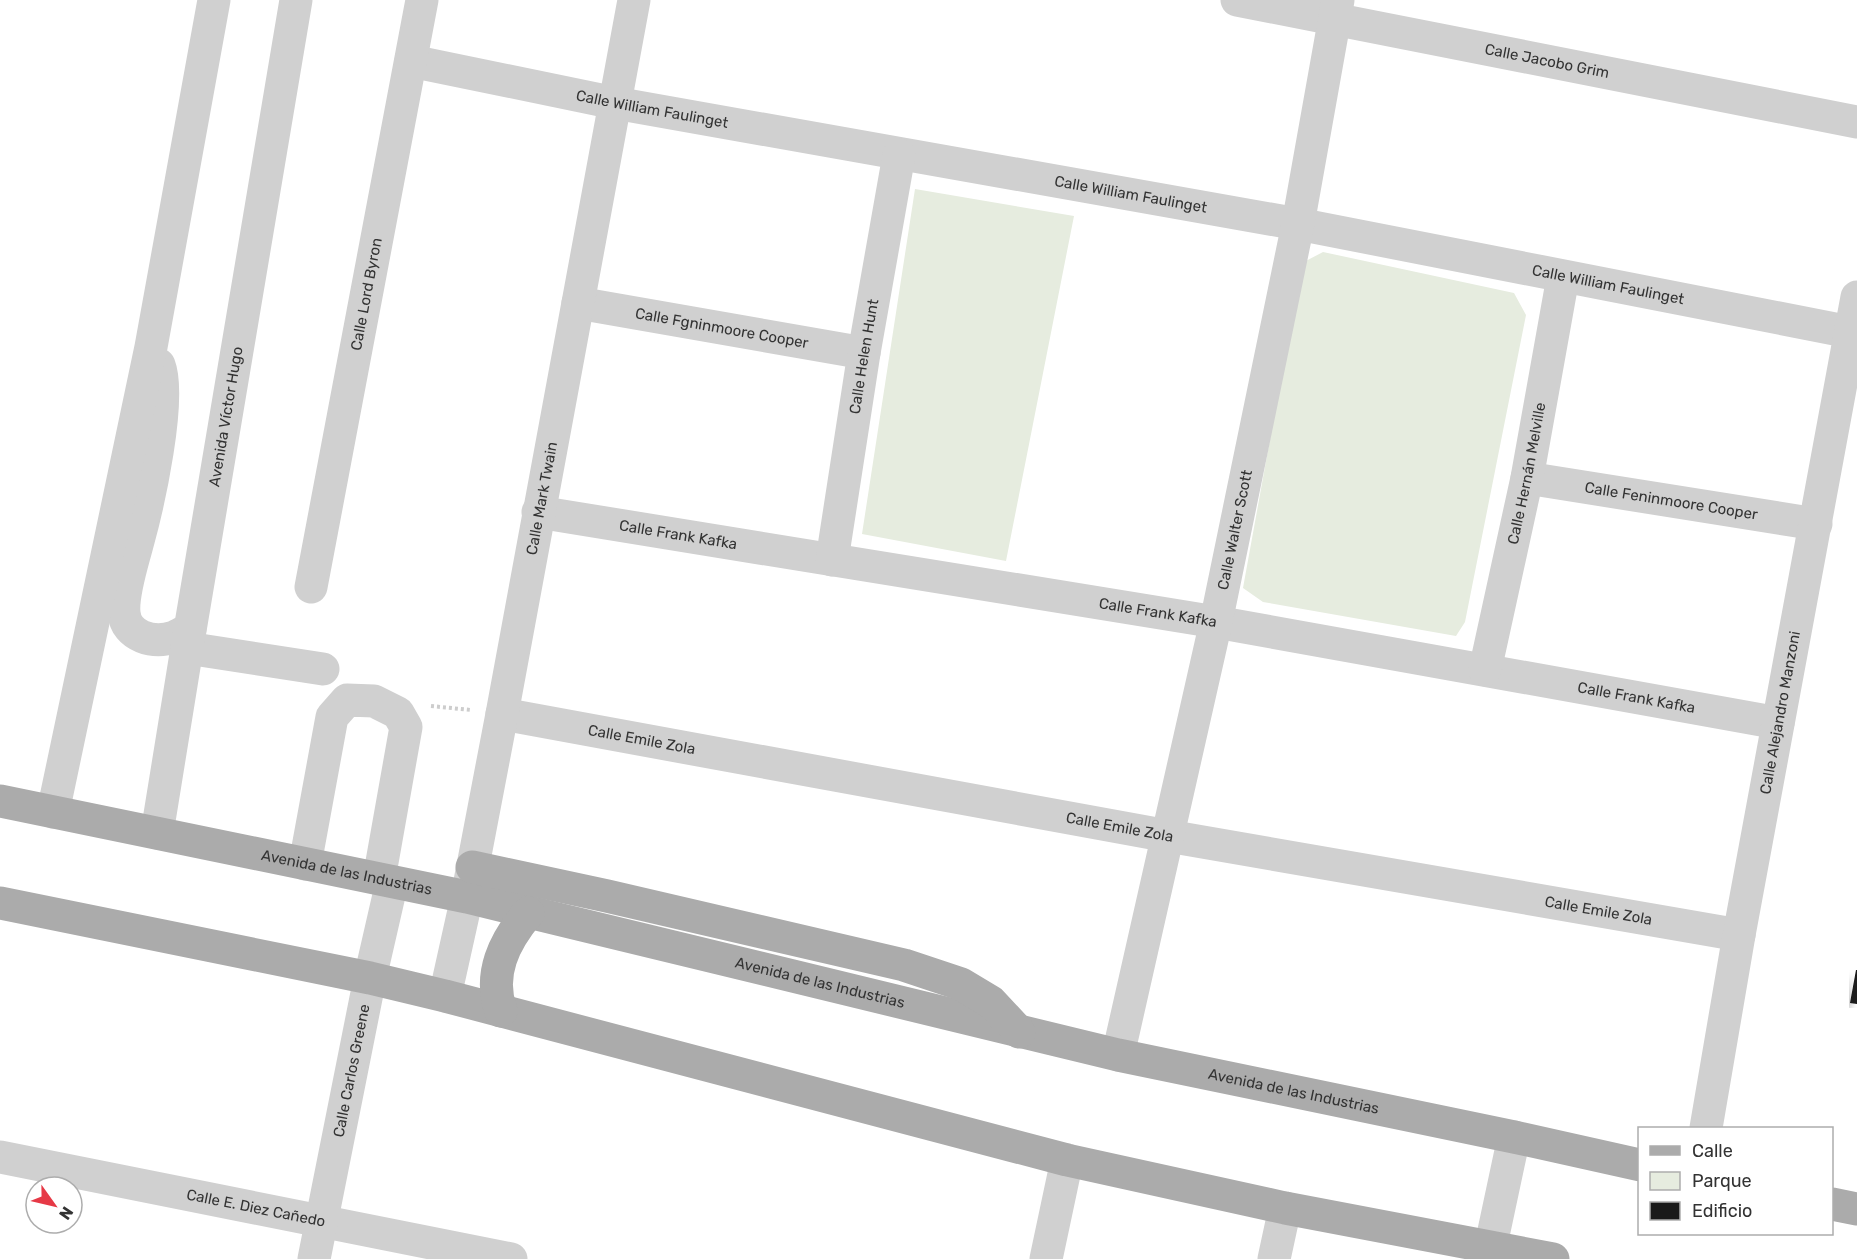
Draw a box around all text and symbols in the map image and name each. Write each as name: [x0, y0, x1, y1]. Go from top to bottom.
street label: Calle Jacobo Grim: [1483, 40, 1611, 82]
street label: Calle William Faulinget: [574, 86, 730, 132]
street label: Calle William Faulinget: [1053, 172, 1209, 217]
street label: Calle Lord Byron: [347, 236, 386, 352]
street label: Calle William Faulinget: [1531, 261, 1686, 308]
street label: Calle Helen Hunt: [846, 297, 882, 415]
street label: Calle Fgninmoore Cooper: [634, 304, 810, 352]
street label: Avenida Víctor Hugo: [205, 345, 247, 488]
street label: Calle Hernán Melville: [1504, 401, 1549, 546]
street label: Calle Mark Twain: [523, 440, 561, 557]
street label: Calle Walter Scott: [1214, 468, 1256, 592]
street label: Calle Feninmoore Cooper: [1583, 478, 1759, 524]
street label: Calle Frank Kafka: [618, 516, 738, 553]
street label: Calle Frank Kafka: [1098, 594, 1218, 631]
street label: Calle Alejandro Manzoni: [1756, 630, 1804, 796]
street label: Calle Frank Kafka: [1576, 678, 1697, 717]
street label: Calle Emile Zola: [587, 721, 697, 758]
street label: Calle Emile Zola: [1065, 808, 1175, 846]
street label: Avenida de las Industrias: [260, 846, 434, 899]
street label: Calle Emile Zola: [1543, 892, 1654, 929]
street label: Avenida de las Industrias: [733, 953, 907, 1012]
street label: Calle Carlos Greene: [329, 1003, 374, 1139]
street label: Avenida de las Industrias: [1207, 1065, 1381, 1118]
legend: [1638, 1127, 1833, 1235]
text: Calle: [1692, 1140, 1733, 1162]
text: Parque: [1692, 1170, 1752, 1192]
north arrow: [24, 1175, 84, 1235]
street label: Calle E. Diez Cañedo: [185, 1185, 327, 1231]
text: Edificio: [1692, 1200, 1752, 1222]
text: N: [55, 1203, 77, 1223]

